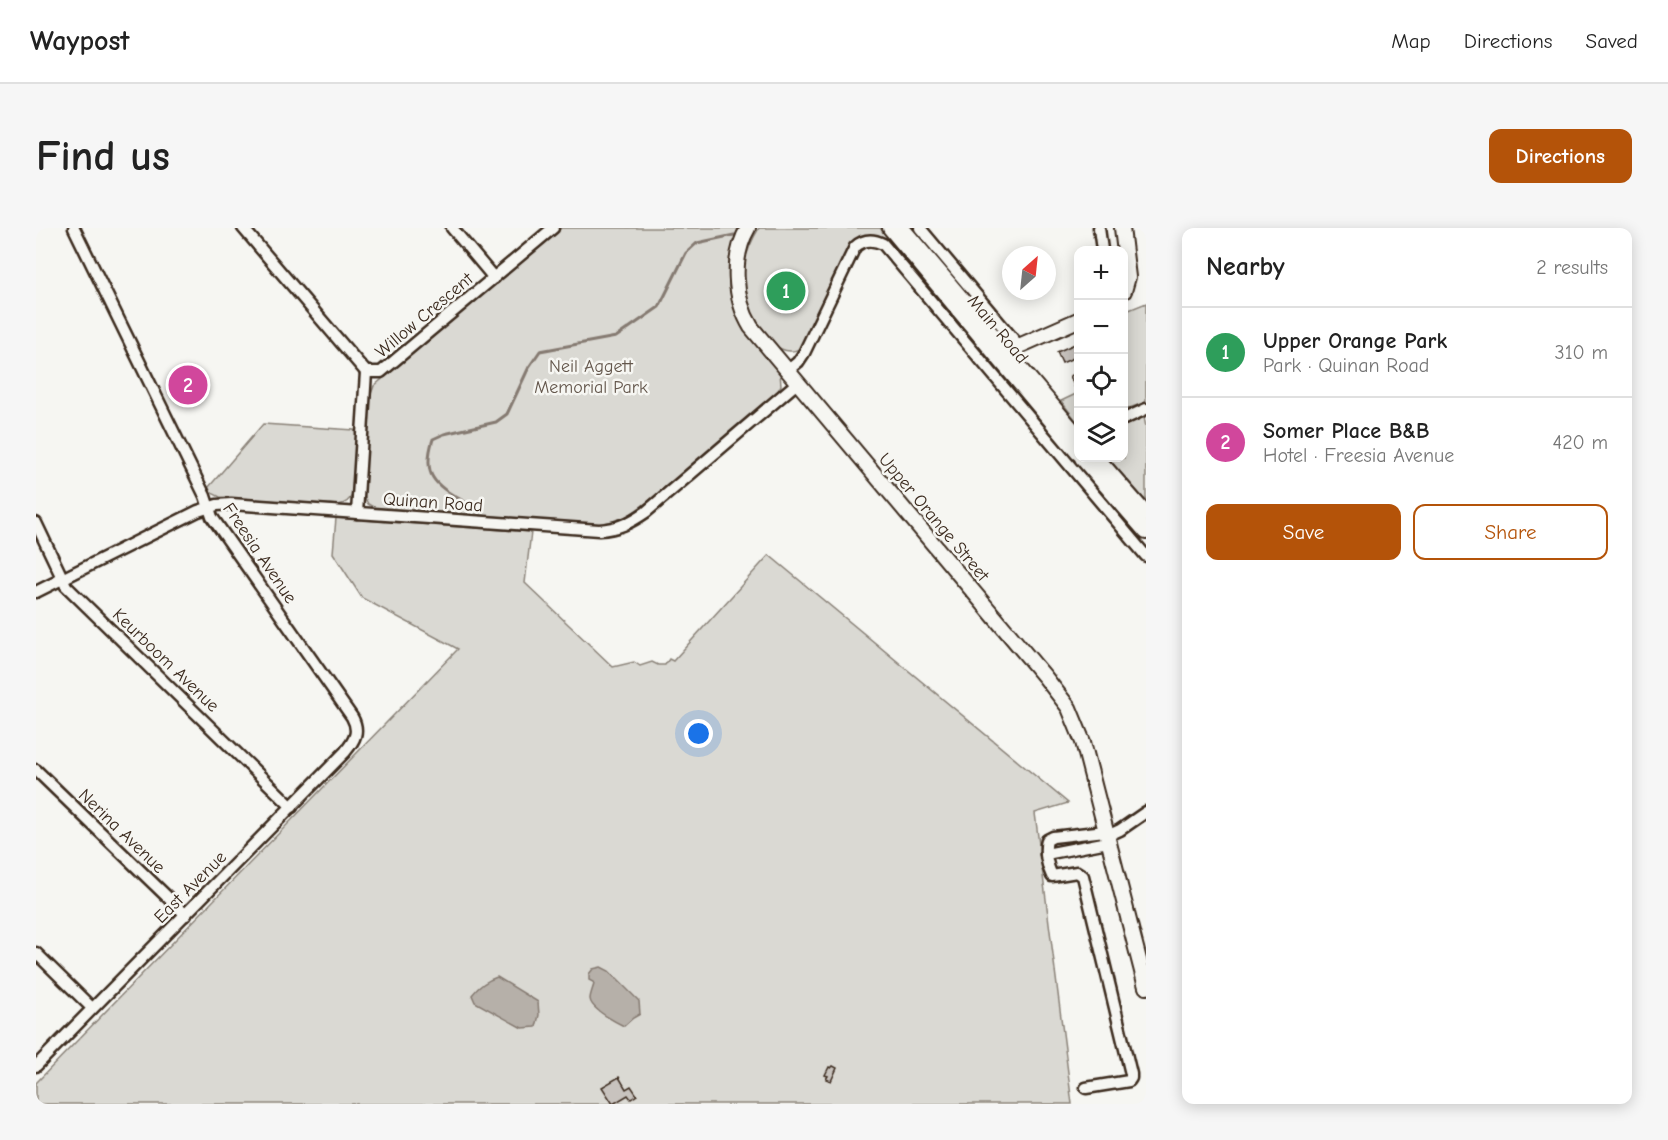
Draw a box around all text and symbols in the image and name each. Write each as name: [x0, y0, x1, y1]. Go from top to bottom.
text: Waypost: [30, 25, 130, 57]
text: Map: [1391, 29, 1431, 53]
text: Directions: [1464, 29, 1553, 53]
text: Saved: [1586, 29, 1638, 53]
button: Directions: [1489, 129, 1632, 183]
text: Find us: [36, 132, 170, 181]
north arrow: [1002, 246, 1056, 300]
map controls: [1074, 246, 1128, 462]
button: +: [1074, 246, 1128, 300]
text: Nearby: [1206, 252, 1285, 282]
text: 2 results: [1536, 256, 1608, 279]
street label: Willow Crescent: [371, 268, 478, 362]
pin: 1: [766, 268, 806, 314]
street label: Main Road: [963, 291, 1032, 368]
button: −: [1074, 300, 1128, 354]
text: Upper Orange Park: [1263, 328, 1447, 354]
text: 1: [1222, 341, 1229, 364]
text: 310 m: [1555, 341, 1608, 364]
button: locate: [1074, 354, 1128, 408]
text: Park · Quinan Road: [1263, 354, 1429, 377]
park label: Neil Aggett Memorial Park: [534, 356, 648, 398]
pin: 2: [168, 362, 208, 408]
button: layers: [1074, 408, 1128, 462]
text: Somer Place B&B: [1263, 418, 1430, 444]
text: 2: [1221, 431, 1230, 454]
text: 420 m: [1552, 431, 1608, 454]
text: Hotel · Freesia Avenue: [1263, 444, 1454, 467]
street label: Upper Orange Street: [874, 449, 994, 586]
street label: Quinan Road: [382, 489, 484, 516]
street label: Freesia Avenue: [218, 499, 301, 608]
button: Save: [1206, 504, 1401, 560]
button: Share: [1413, 504, 1608, 560]
street label: Keurboom Avenue: [108, 604, 223, 716]
your location: [684, 719, 713, 748]
street label: Nerina Avenue: [74, 785, 169, 878]
street label: East Avenue: [150, 847, 231, 928]

